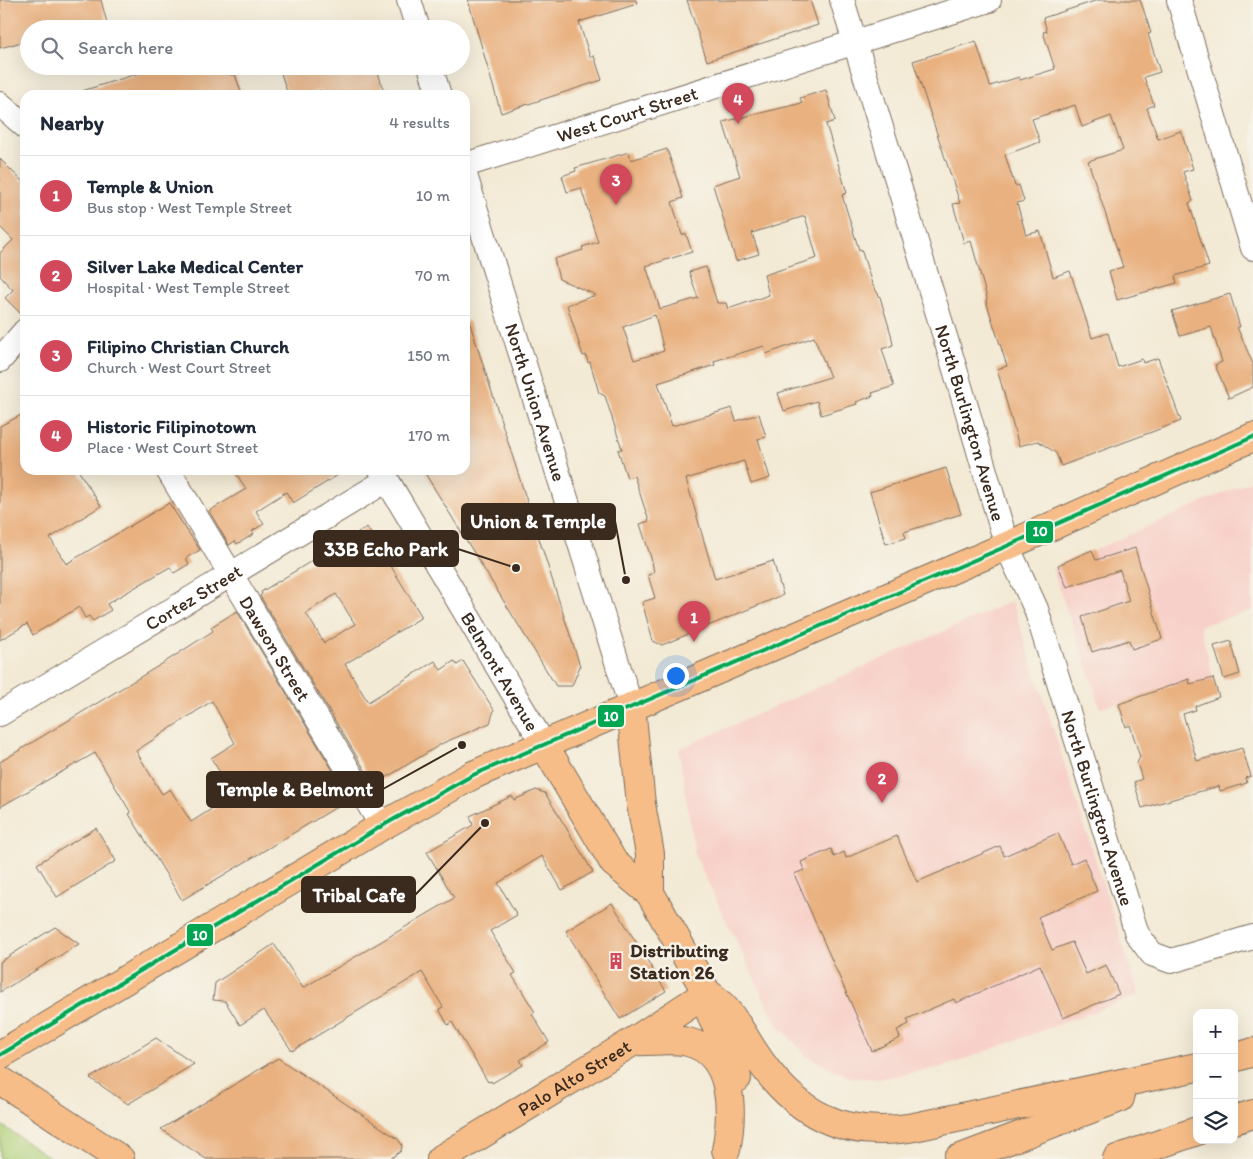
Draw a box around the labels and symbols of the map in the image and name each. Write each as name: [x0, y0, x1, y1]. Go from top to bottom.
street label: West Court Street: [554, 81, 701, 147]
pin: 4: [722, 83, 754, 124]
pin: 3: [600, 164, 632, 205]
street label: North Union Avenue: [500, 320, 571, 484]
street label: North Burlington Avenue: [930, 322, 1010, 524]
callout: Union & Temple: [462, 504, 615, 539]
text: Union & Temple: [470, 509, 606, 534]
line badge: 10: [1025, 520, 1054, 544]
text: 10: [1032, 523, 1048, 540]
callout: 33B Echo Park: [314, 531, 458, 566]
text: 33B Echo Park: [324, 537, 449, 561]
street label: Cortez Street: [141, 559, 246, 636]
street label: Dawson Street: [234, 592, 315, 705]
pin: 1: [678, 601, 710, 642]
street label: Belmont Avenue: [456, 608, 544, 735]
your location: [663, 663, 689, 689]
line badge: 10: [597, 704, 625, 728]
street label: North Burlington Avenue: [1056, 707, 1139, 909]
text: 10: [603, 708, 619, 725]
pin: 2: [866, 762, 898, 803]
callout: Temple & Belmont: [207, 772, 383, 807]
text: Temple & Belmont: [216, 777, 373, 802]
callout: Tribal Cafe: [302, 877, 415, 912]
text: Tribal Cafe: [311, 883, 406, 907]
line badge: 10: [186, 923, 214, 947]
text: 10: [192, 927, 208, 944]
place label: Distributing Station 26: [630, 939, 730, 984]
building icon: Distributing Station 26: [606, 951, 626, 971]
street label: Palo Alto Street: [514, 1035, 635, 1121]

